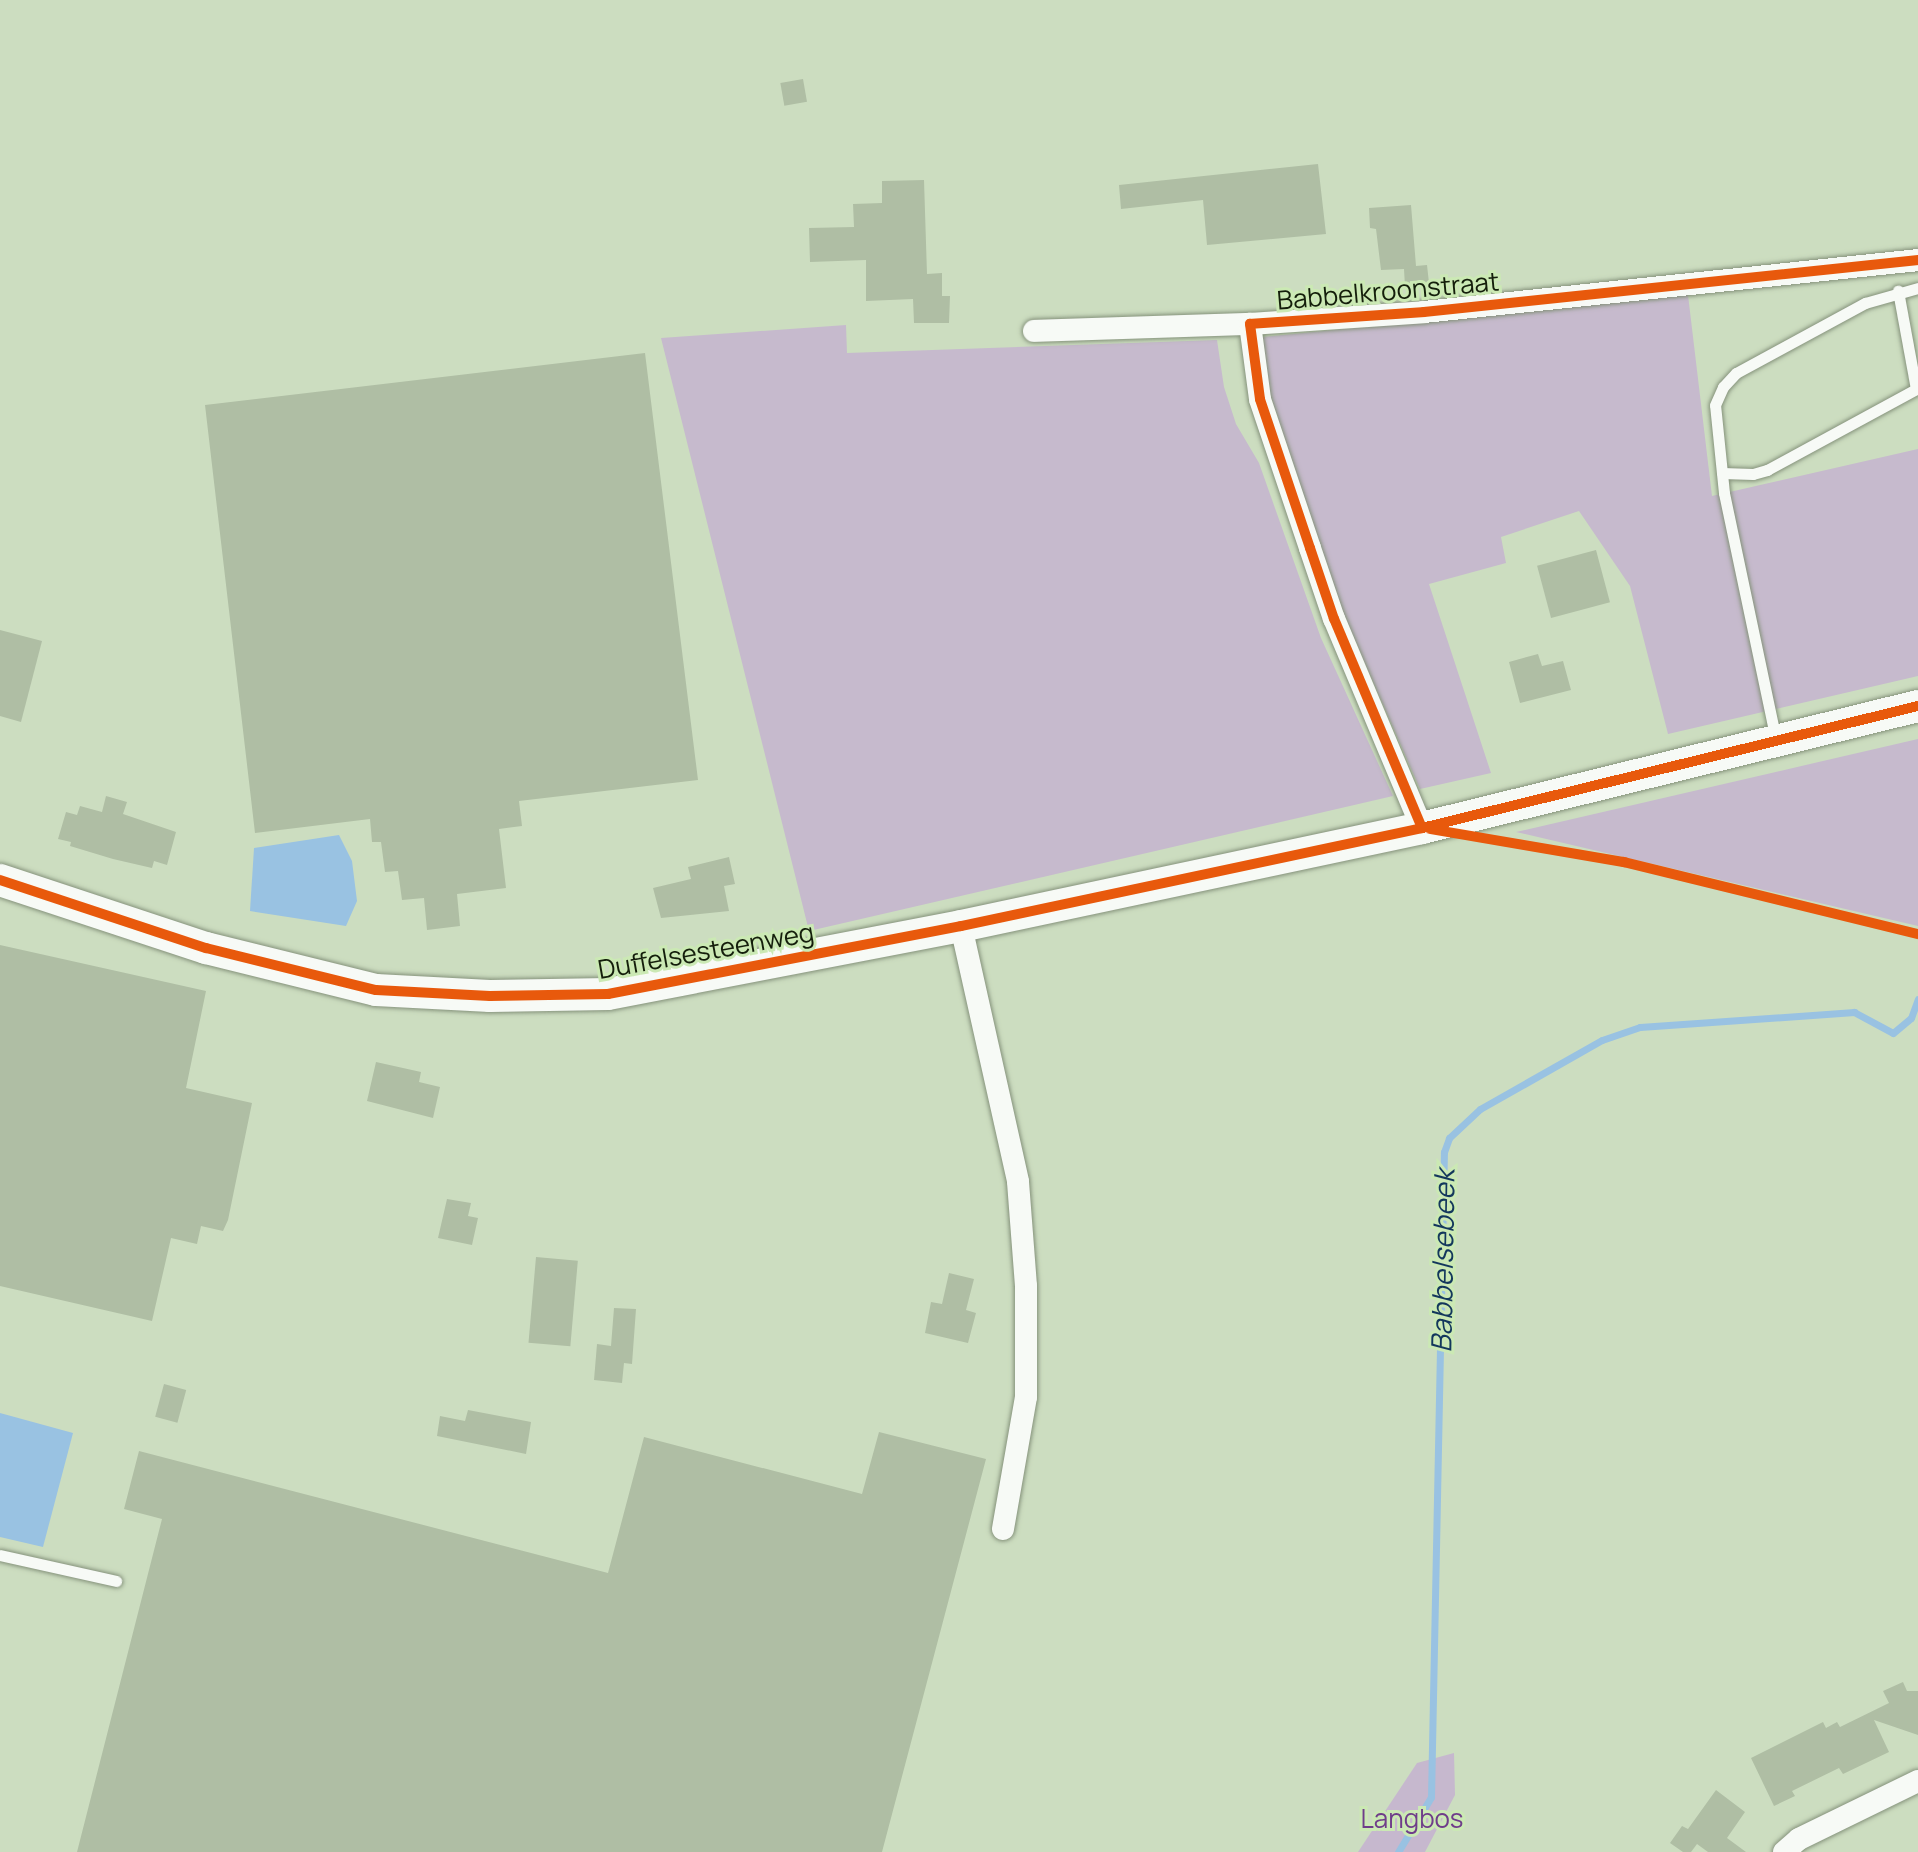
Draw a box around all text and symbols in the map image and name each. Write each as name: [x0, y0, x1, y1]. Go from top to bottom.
street label: Babbelkroonstraat: [1276, 266, 1500, 316]
street label: Duffelsesteenweg: [596, 917, 816, 985]
water label: Babbelsebeek: [1424, 1169, 1460, 1353]
park label: Langbos: [1361, 1803, 1463, 1835]

